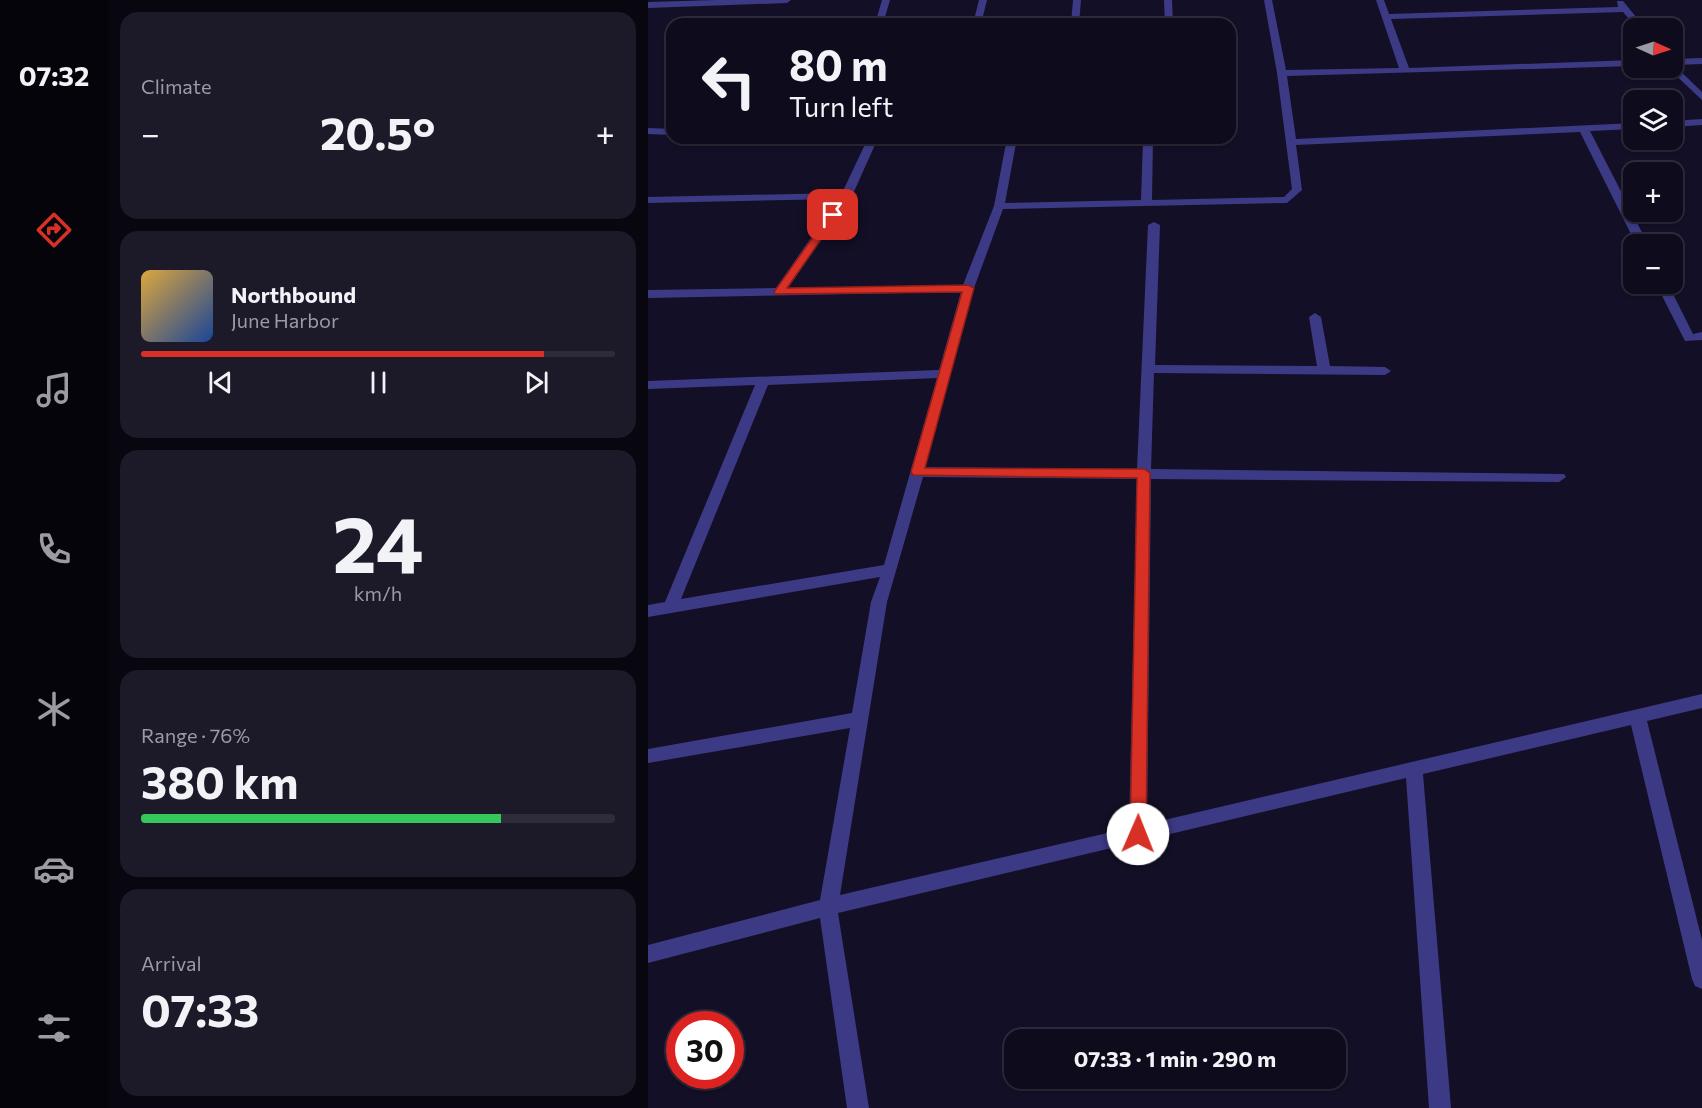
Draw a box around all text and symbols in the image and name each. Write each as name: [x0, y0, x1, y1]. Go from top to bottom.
north arrow: [1623, 18, 1683, 78]
map controls: [1623, 18, 1683, 294]
text: 80 m: [789, 38, 888, 90]
icon: left: [690, 42, 768, 120]
text: 07:32: [19, 59, 89, 92]
text: Climate: [141, 74, 211, 98]
text: Turn left: [789, 90, 893, 123]
button: layers: [1623, 90, 1683, 150]
text: 20.5°: [320, 104, 435, 159]
text: −: [141, 112, 160, 153]
text: +: [596, 112, 615, 153]
button: +: [1623, 162, 1683, 222]
pin: [807, 189, 858, 240]
icon: arrive: [816, 198, 849, 231]
icon: directions: [33, 209, 75, 251]
button: −: [1623, 234, 1683, 294]
text: Northbound: [231, 281, 356, 308]
text: June Harbor: [231, 308, 339, 332]
icon: previous: [204, 366, 237, 399]
icon: pause: [362, 366, 395, 399]
icon: next: [520, 366, 553, 399]
icon: music: [33, 369, 75, 411]
text: 24: [332, 494, 424, 589]
icon: phone: [33, 528, 75, 570]
text: km/h: [354, 581, 402, 605]
icon: climate: [33, 688, 75, 730]
text: Range · 76%: [141, 723, 250, 747]
text: 380 km: [141, 753, 299, 808]
position arrow: [1106, 802, 1170, 866]
icon: car: [33, 848, 75, 890]
text: Arrival: [141, 951, 202, 975]
text: 07:33: [141, 981, 259, 1036]
icon: filters: [33, 1007, 75, 1049]
speed limit sign: 30: [666, 1011, 744, 1089]
text: 07:33 · 1 min · 290 m: [1074, 1045, 1276, 1072]

